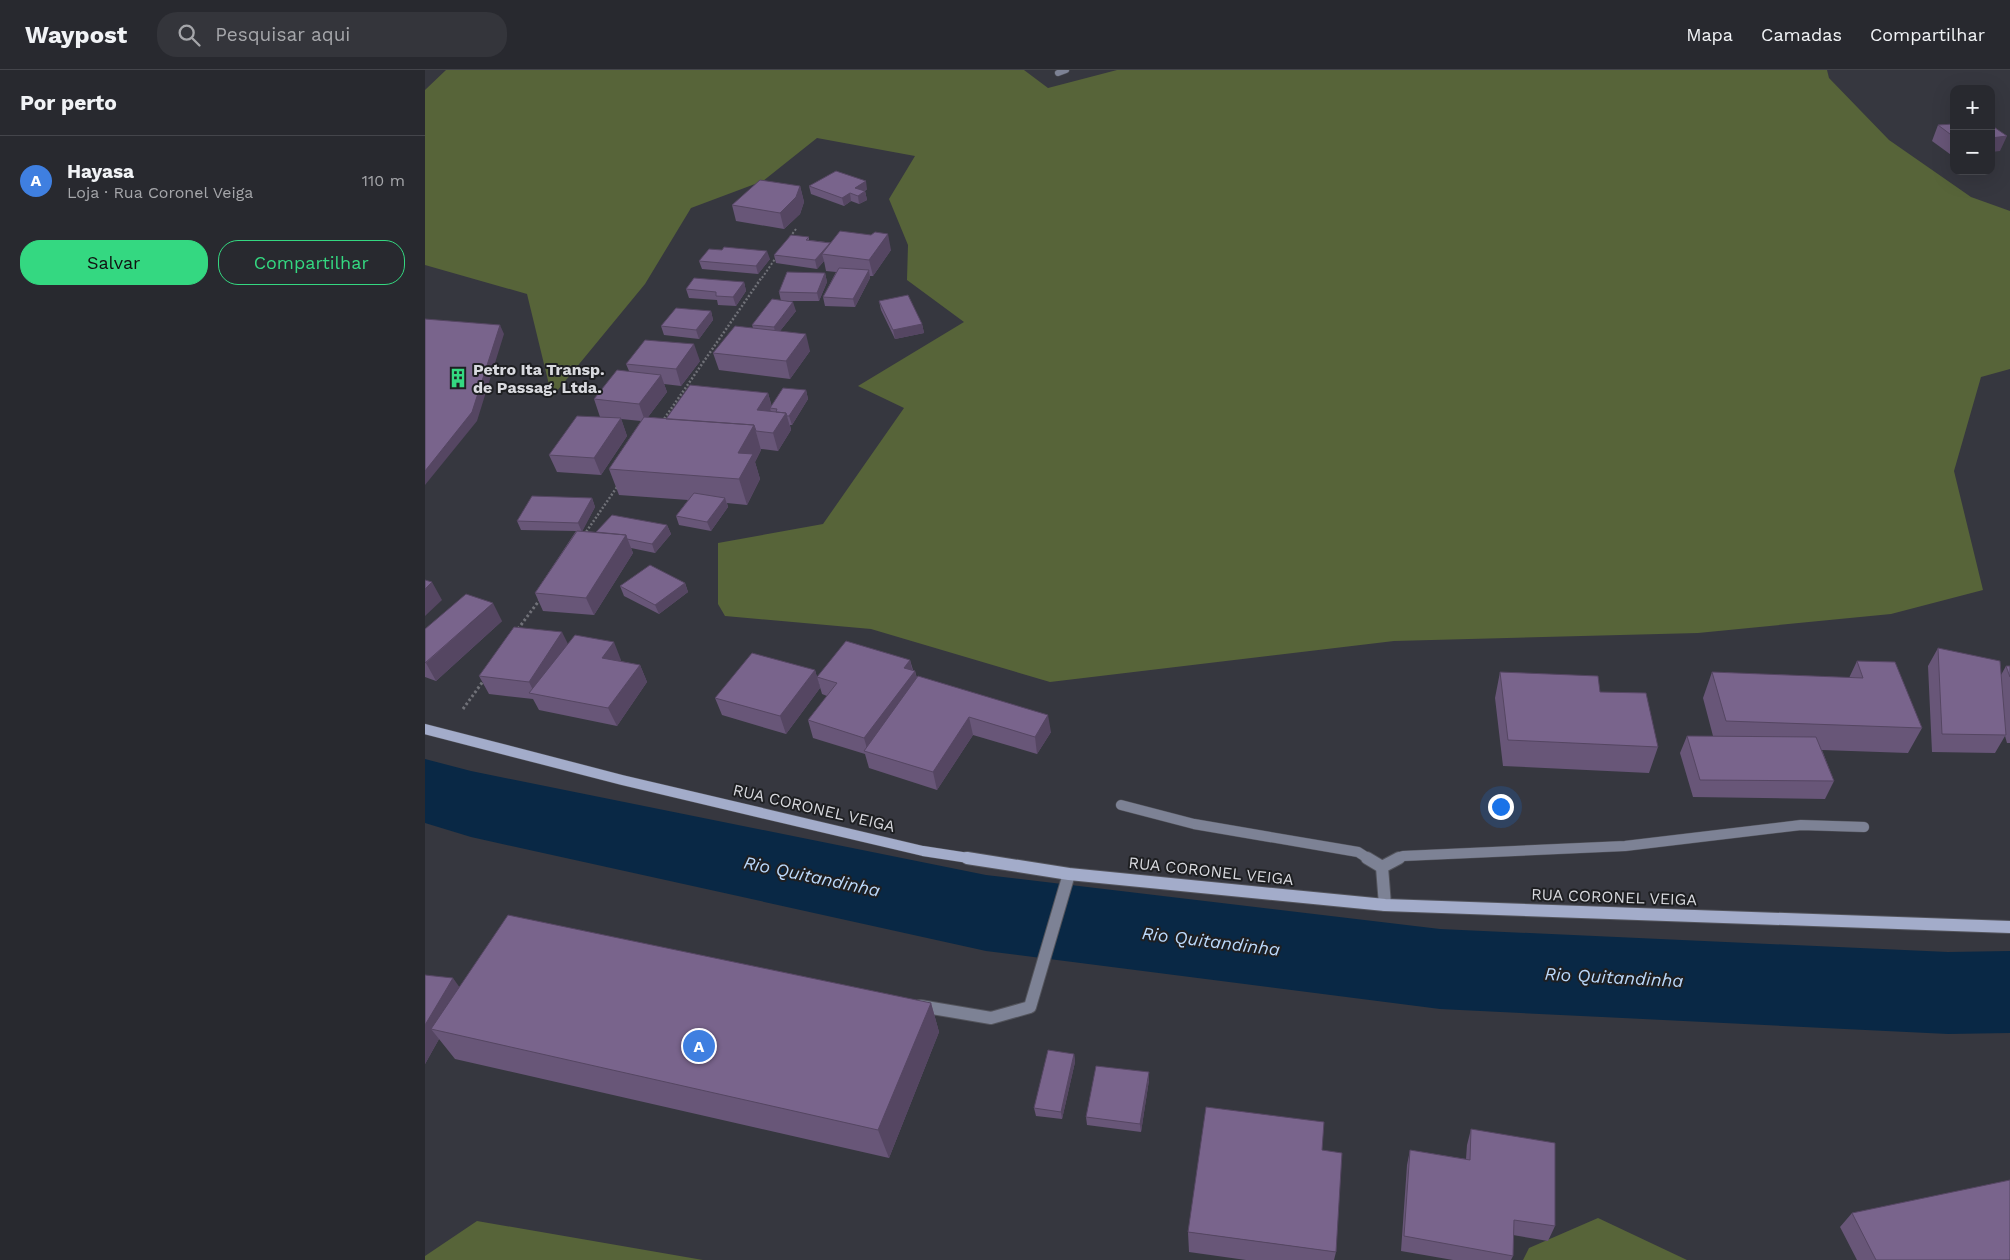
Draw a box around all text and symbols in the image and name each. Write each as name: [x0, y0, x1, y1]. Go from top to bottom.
search box: [157, 12, 507, 57]
text: Waypost: [25, 21, 127, 49]
icon: search: [175, 21, 203, 49]
text: Pesquisar aqui: [215, 23, 350, 46]
text: Mapa: [1686, 24, 1733, 45]
text: Camadas: [1761, 24, 1842, 45]
text: Compartilhar: [1870, 24, 1985, 45]
map controls: [1950, 85, 1995, 175]
button: +: [1950, 85, 1995, 130]
text: Por perto: [20, 90, 117, 115]
button: −: [1950, 130, 1995, 175]
text: Hayasa: [67, 160, 134, 183]
text: A: [31, 171, 41, 190]
text: 110 m: [362, 171, 405, 190]
text: Loja · Rua Coronel Veiga: [67, 183, 253, 202]
button: Salvar: [20, 240, 208, 285]
button: Compartilhar: [218, 240, 405, 285]
place label: Petro Ita Transp. de Passag. Ltda.: [473, 360, 605, 397]
building icon: Petro Ita Transp. de Passag. Ltda.: [447, 367, 469, 389]
street label: RUA CORONEL VEIGA: [731, 780, 897, 836]
your location: [1488, 794, 1514, 820]
water label: Rio Quitandinha: [742, 851, 882, 901]
street label: RUA CORONEL VEIGA: [1128, 853, 1295, 889]
street label: RUA CORONEL VEIGA: [1531, 885, 1698, 909]
water label: Rio Quitandinha: [1141, 922, 1281, 960]
water label: Rio Quitandinha: [1544, 963, 1684, 991]
pin: A: [683, 1027, 715, 1065]

